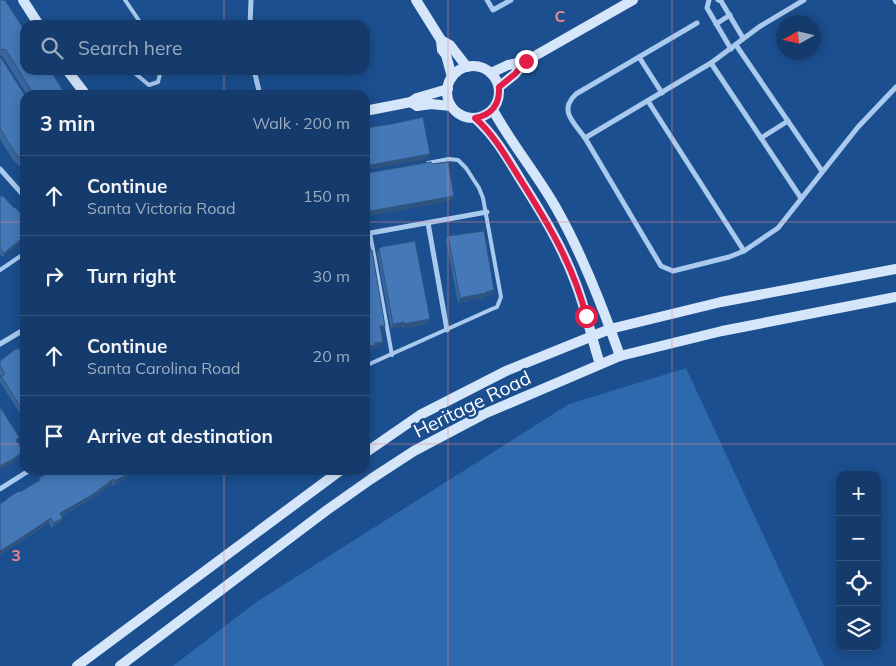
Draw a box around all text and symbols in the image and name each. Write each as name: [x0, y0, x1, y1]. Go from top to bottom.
text: C: [555, 6, 566, 26]
north arrow: [776, 15, 821, 60]
search box: [20, 20, 370, 75]
icon: search: [38, 34, 66, 62]
text: Search here: [78, 36, 182, 60]
route end: [515, 50, 538, 73]
text: 3 min: [40, 110, 95, 136]
text: Walk · 200 m: [252, 113, 350, 133]
text: Continue: [87, 174, 167, 198]
icon: ahead: [40, 182, 68, 210]
text: 150 m: [303, 186, 350, 206]
text: Santa Victoria Road: [87, 198, 236, 218]
icon: right: [40, 262, 68, 290]
text: Turn right: [87, 264, 176, 288]
text: 30 m: [313, 266, 350, 286]
route start: [575, 305, 598, 328]
text: Continue: [87, 334, 167, 358]
icon: ahead: [40, 342, 68, 370]
text: 20 m: [313, 346, 350, 366]
text: Santa Carolina Road: [87, 358, 240, 378]
street label: Heritage Road: [409, 365, 535, 443]
icon: arrive: [40, 422, 68, 450]
text: Arrive at destination: [87, 424, 273, 448]
map controls: [836, 471, 881, 651]
button: +: [836, 471, 881, 516]
button: −: [836, 516, 881, 561]
text: 3: [11, 545, 21, 565]
button: locate: [836, 561, 881, 606]
button: layers: [836, 606, 881, 651]

